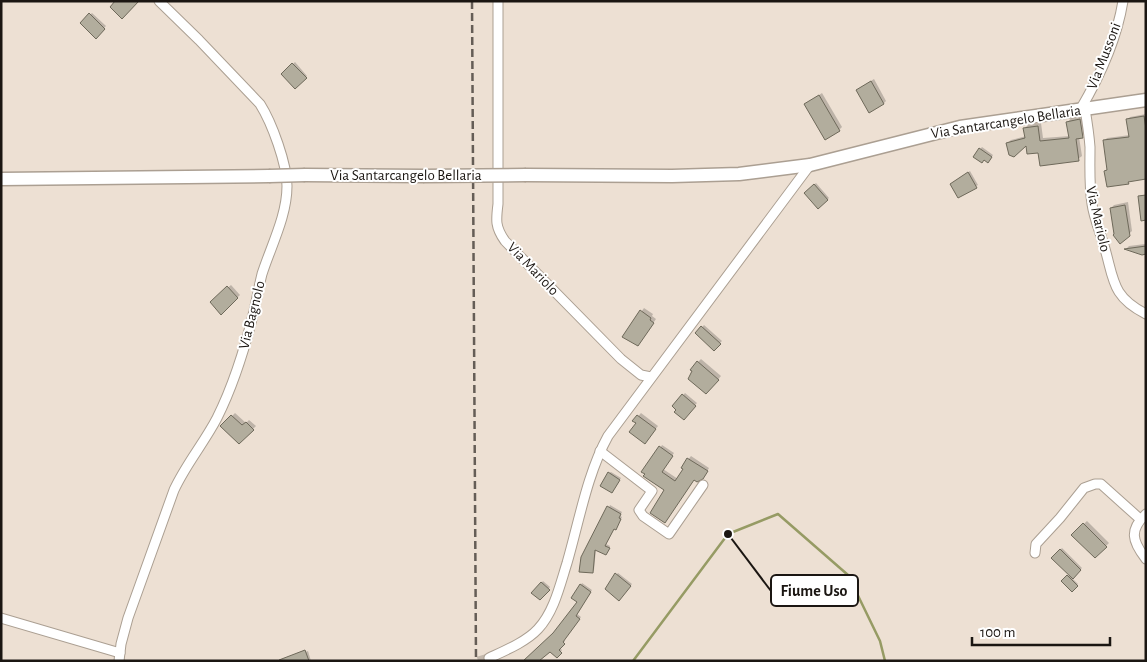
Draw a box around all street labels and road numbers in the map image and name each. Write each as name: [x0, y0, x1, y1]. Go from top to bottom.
street label: Via Mussoni: [1084, 20, 1124, 92]
street label: Via Santarcangelo Bellaria: [930, 103, 1082, 141]
street label: Via Santarcangelo Bellaria: [330, 168, 482, 183]
street label: Via Mariolo: [1083, 185, 1113, 253]
street label: Via Mariolo: [504, 240, 562, 298]
street label: Via Bagnolo: [236, 279, 268, 351]

